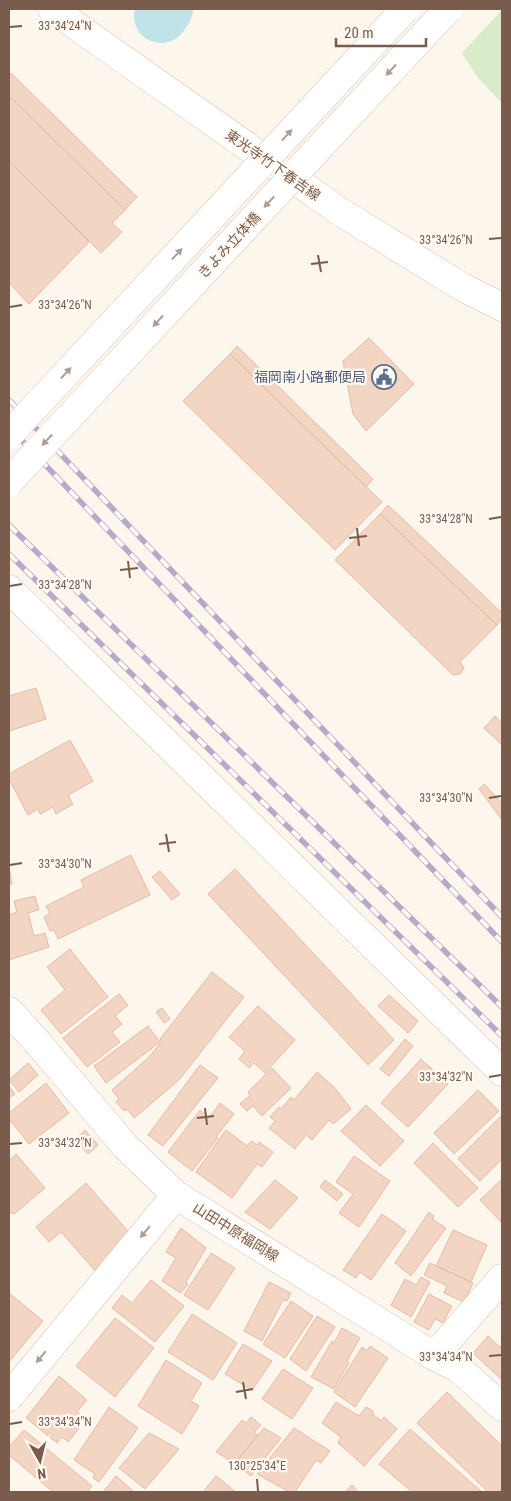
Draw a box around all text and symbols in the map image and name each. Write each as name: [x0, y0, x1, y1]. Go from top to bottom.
scale bar: [336, 15, 426, 47]
text: 33°34'24"N: [38, 19, 92, 33]
text: 20 m: [344, 24, 374, 42]
one-way arrow: [385, 64, 397, 76]
street label: 東光寺竹下春吉線: [223, 126, 323, 204]
one-way arrow: [281, 130, 293, 142]
one-way arrow: [263, 196, 275, 208]
street label: きよみ立体橋: [195, 209, 263, 281]
text: 33°34'26"N: [419, 233, 473, 247]
one-way arrow: [171, 249, 183, 261]
text: 33°34'26"N: [38, 298, 92, 312]
one-way arrow: [152, 315, 164, 327]
public building icon: 福岡南小路郵便局: [371, 364, 397, 390]
one-way arrow: [60, 368, 72, 380]
place label: 福岡南小路郵便局: [254, 369, 366, 385]
one-way arrow: [42, 434, 53, 446]
text: 33°34'28"N: [419, 512, 473, 526]
text: 33°34'28"N: [38, 578, 92, 592]
text: 33°34'30"N: [419, 791, 473, 805]
text: 33°34'30"N: [38, 857, 92, 871]
text: 33°34'32"N: [419, 1070, 473, 1084]
text: 33°34'32"N: [38, 1136, 92, 1150]
street label: 山田中原福岡線: [190, 1199, 282, 1265]
one-way arrow: [140, 1226, 151, 1238]
text: 33°34'34"N: [419, 1350, 473, 1364]
one-way arrow: [36, 1351, 47, 1364]
text: 33°34'34"N: [38, 1415, 92, 1429]
north arrow: [15, 1436, 65, 1486]
text: 130°25'34"E: [228, 1459, 286, 1473]
text: N: [36, 1465, 47, 1482]

